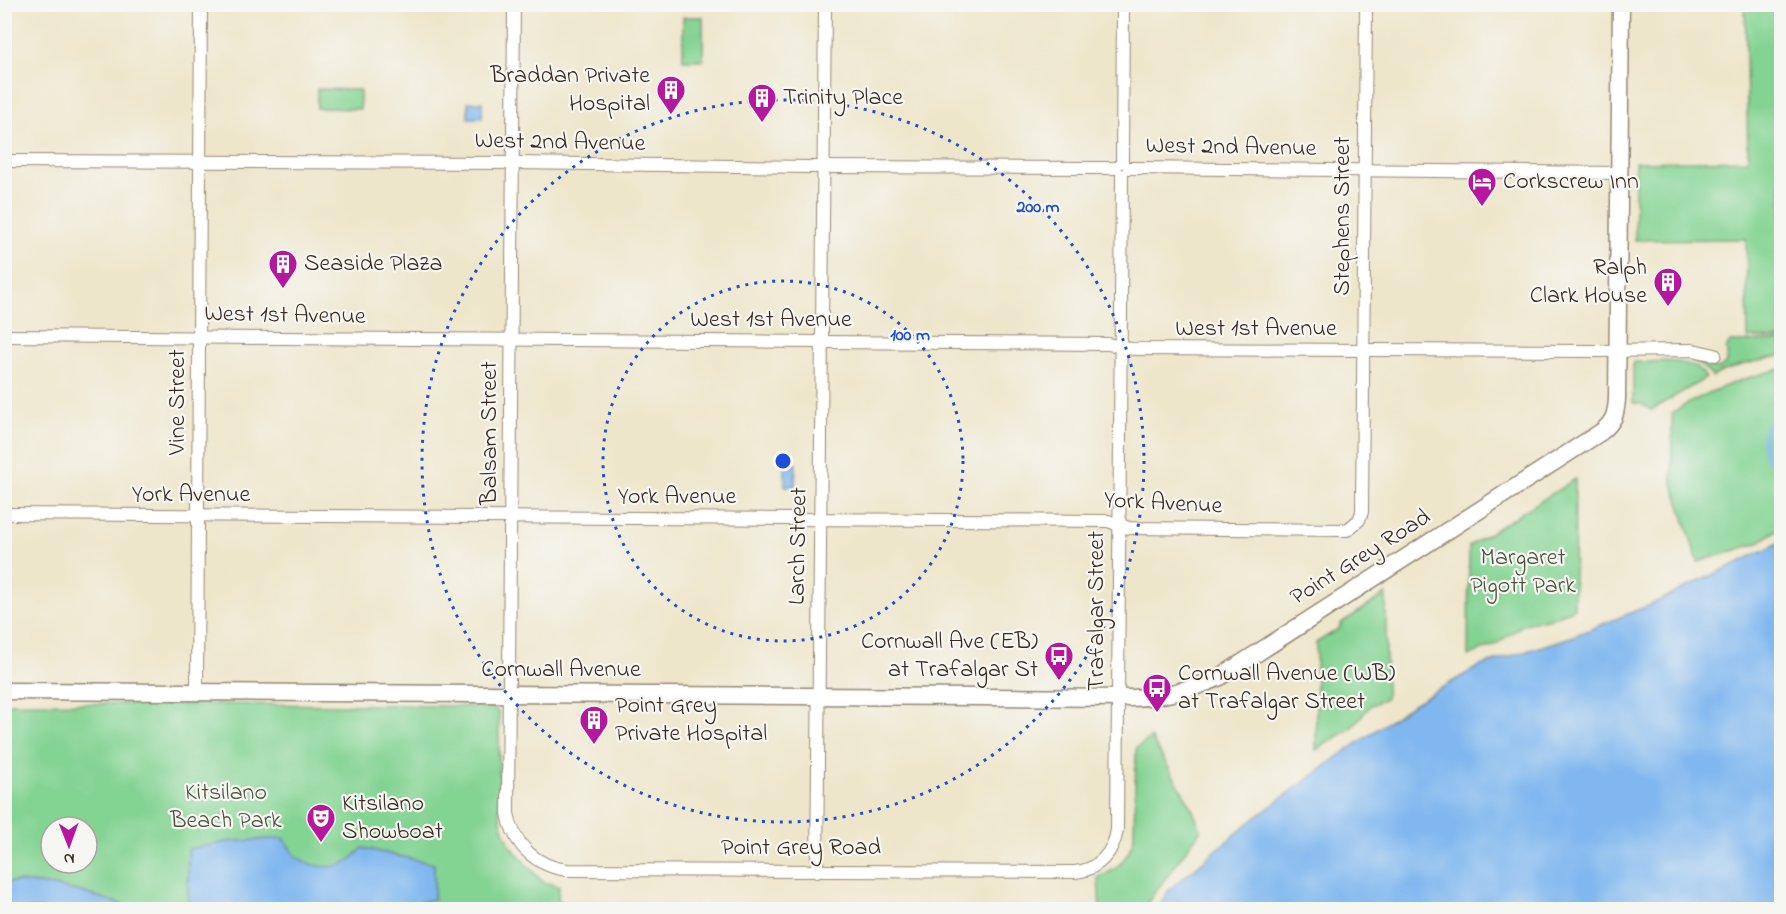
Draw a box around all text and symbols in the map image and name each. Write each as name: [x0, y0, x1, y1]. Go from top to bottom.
place label: Braddan Private Hospital: [489, 59, 650, 122]
building icon: Braddan Private Hospital: [655, 74, 687, 116]
place label: Trinity Place: [783, 81, 903, 117]
building icon: Trinity Place: [746, 82, 778, 124]
street label: West 2nd Avenue: [474, 124, 646, 162]
street label: West 2nd Avenue: [1145, 129, 1317, 167]
street label: Stephens Street: [1326, 136, 1361, 296]
place label: Corkscrew Inn: [1503, 165, 1639, 200]
hotel icon: Corkscrew Inn: [1466, 166, 1498, 208]
text: 200 m: [1016, 195, 1060, 221]
place label: Seaside Plaza: [304, 247, 442, 282]
building icon: Seaside Plaza: [267, 248, 299, 290]
place label: Ralph Clark House: [1530, 251, 1647, 314]
building icon: Ralph Clark House: [1652, 266, 1684, 308]
street label: West 1st Avenue: [204, 297, 366, 335]
street label: West 1st Avenue: [690, 303, 852, 338]
street label: West 1st Avenue: [1175, 312, 1337, 347]
text: 100 m: [890, 323, 930, 349]
street label: Vine Street: [161, 349, 196, 456]
street label: Balsam Street: [473, 361, 508, 506]
centre of rings: [773, 451, 793, 471]
street label: York Avenue: [132, 478, 250, 513]
street label: York Avenue: [618, 480, 736, 515]
street label: York Avenue: [1103, 483, 1223, 525]
street label: Larch Street: [780, 487, 818, 605]
street label: Point Grey Road: [1284, 501, 1439, 616]
street label: Trafalgar Street: [1080, 531, 1115, 691]
park label: Margaret Pigott Park: [1470, 541, 1576, 604]
place label: Cornwall Ave (EB) at Trafalgar St: [861, 625, 1038, 688]
bus stop icon: Cornwall Ave (EB) at Trafalgar St: [1043, 640, 1075, 682]
street label: Cornwall Avenue: [481, 653, 641, 688]
place label: Cornwall Avenue (WB) at Trafalgar Street: [1178, 657, 1395, 720]
bus stop icon: Cornwall Avenue (WB) at Trafalgar Street: [1141, 672, 1173, 714]
place label: Point Grey Private Hospital: [615, 689, 767, 752]
building icon: Point Grey Private Hospital: [578, 704, 610, 746]
park label: Kitsilano Beach Park: [169, 776, 282, 839]
place label: Kitsilano Showboat: [342, 787, 443, 850]
theatre icon: Kitsilano Showboat: [305, 802, 337, 844]
north arrow: [39, 815, 99, 875]
street label: Point Grey Road: [721, 831, 881, 867]
text: N: [63, 846, 75, 870]

